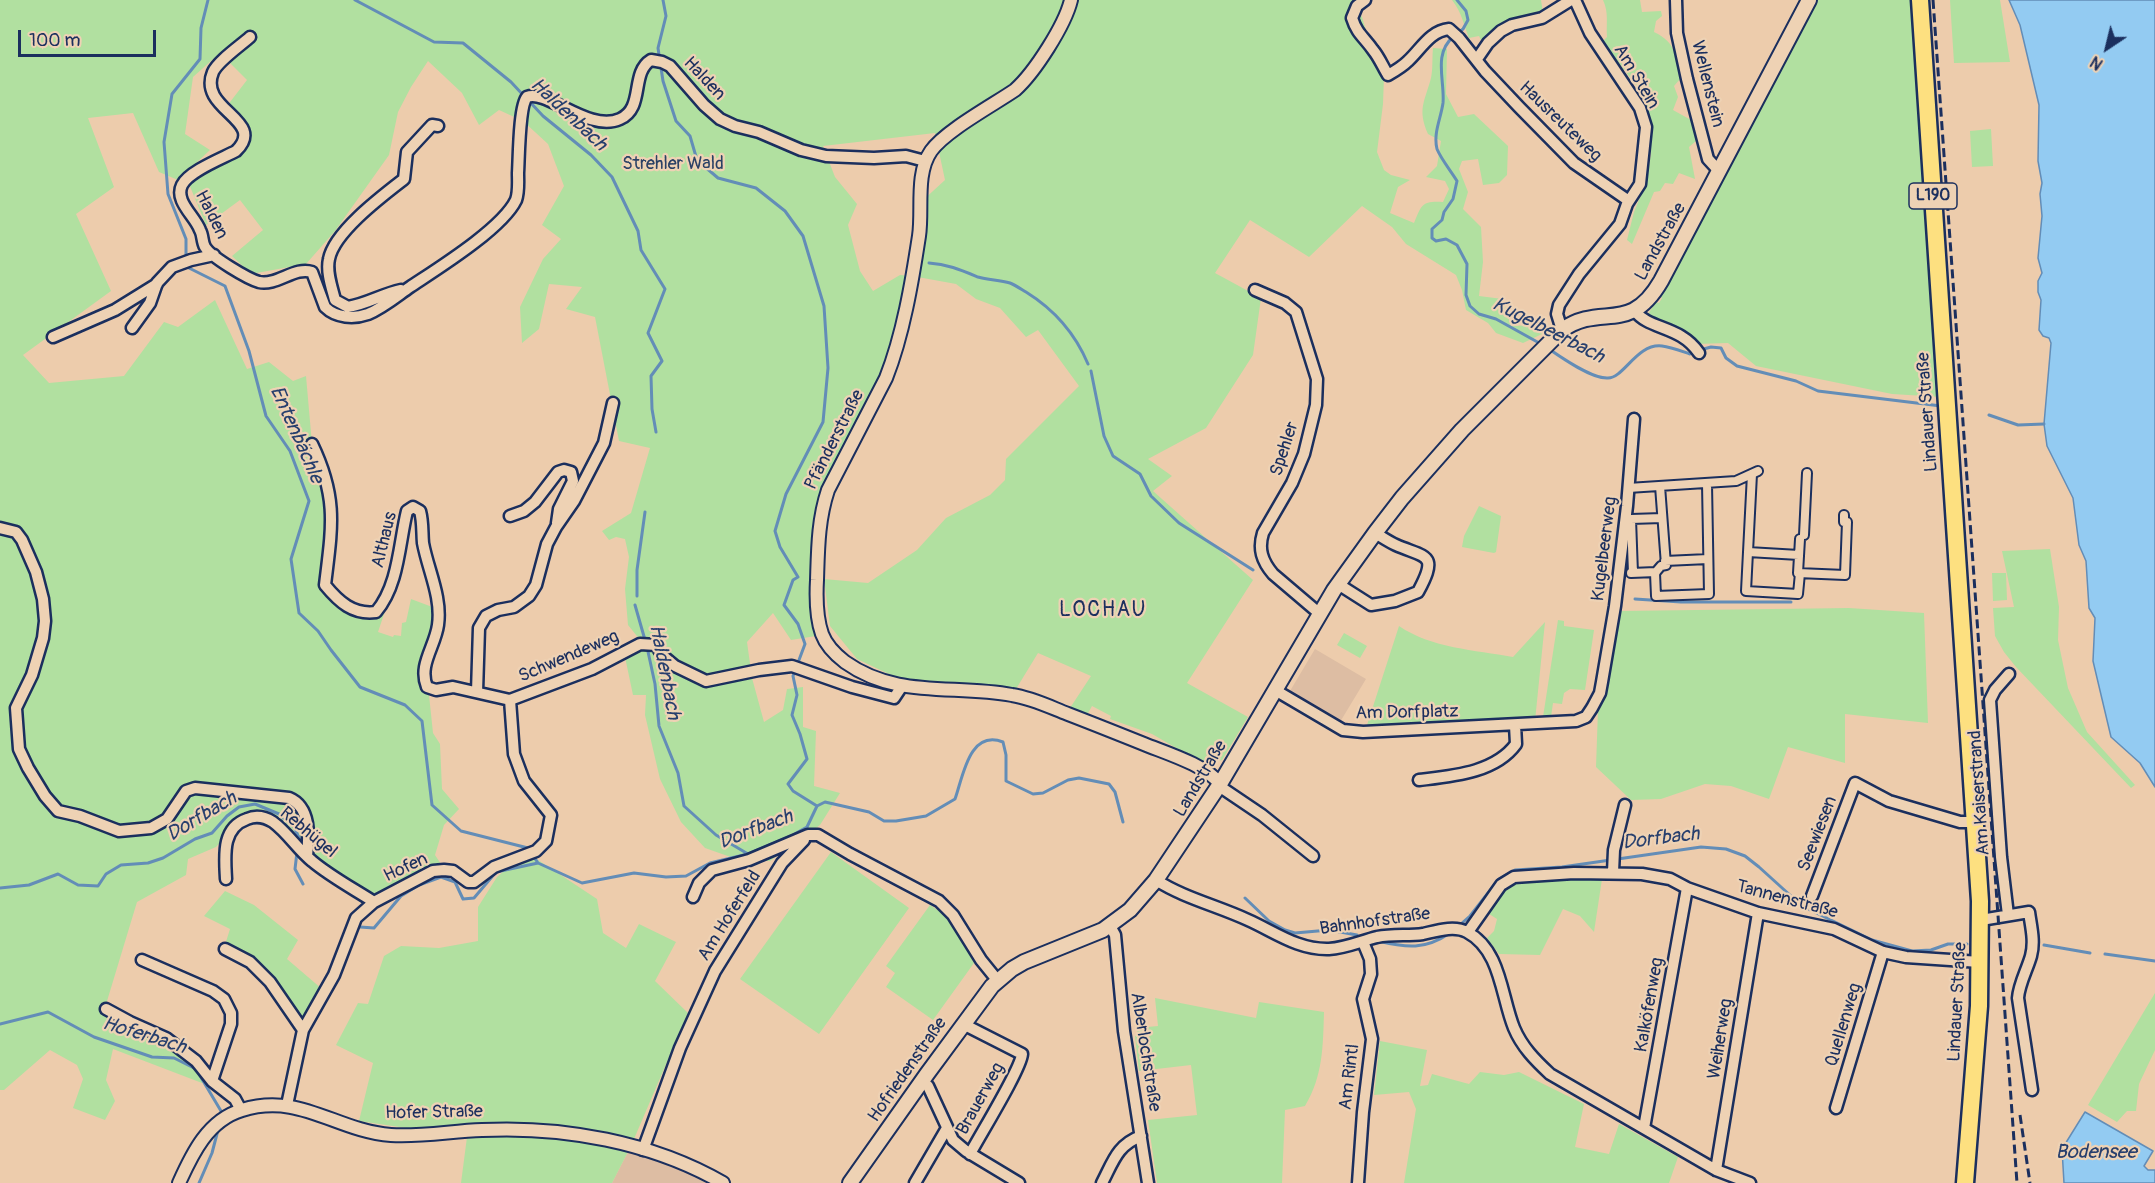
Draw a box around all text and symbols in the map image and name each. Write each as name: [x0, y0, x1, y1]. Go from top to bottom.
scale bar: [21, 18, 159, 56]
north arrow: [2077, 18, 2137, 78]
text: 100 m: [29, 29, 81, 52]
street label: Wellenstein: [1686, 38, 1728, 130]
street label: Am Stein: [1608, 41, 1664, 113]
text: N: [2087, 51, 2107, 74]
street label: Halden: [678, 53, 730, 105]
water label: Haldenbach: [525, 73, 611, 157]
street label: Hausreuteweg: [1514, 77, 1606, 167]
park label: Strehler Wald: [622, 153, 724, 175]
road number: L190: [1909, 183, 1957, 209]
street label: Halden: [190, 187, 232, 243]
street label: Landstraße: [1631, 199, 1691, 285]
water label: Kugelbeerbach: [1488, 293, 1608, 369]
street label: Lindauer Straße: [1913, 352, 1943, 472]
water label: Entenbächle: [264, 383, 328, 487]
street label: Pfänderstraße: [801, 387, 869, 493]
street label: Spehler: [1266, 419, 1304, 479]
street label: Kugelbeerweg: [1588, 495, 1622, 603]
street label: Althaus: [368, 510, 402, 570]
district label: LOCHAU: [1059, 598, 1147, 624]
water label: Haldenbach: [643, 623, 685, 721]
street label: Schwendeweg: [516, 626, 622, 688]
street label: Am Dorfplatz: [1355, 701, 1459, 725]
street label: Am Kaiserstrand: [1965, 730, 1995, 856]
street label: Landstraße: [1170, 737, 1232, 821]
water label: Dorfbach: [163, 787, 241, 847]
street label: Seewiesen: [1794, 793, 1842, 875]
street label: Rebhügel: [275, 803, 341, 863]
water label: Dorfbach: [716, 805, 796, 855]
water label: Dorfbach: [1621, 822, 1701, 856]
street label: Hofen: [381, 848, 431, 888]
street label: Am Hoferfeld: [694, 867, 766, 965]
street label: Tannenstraße: [1734, 876, 1840, 924]
street label: Bahnhofstraße: [1318, 904, 1432, 940]
street label: Lindauer Straße: [1944, 942, 1972, 1062]
street label: Kalköfenweg: [1631, 956, 1669, 1054]
street label: Quellenweg: [1821, 981, 1867, 1069]
street label: Alberlochstraße: [1125, 991, 1165, 1113]
street label: Weiherweg: [1704, 997, 1738, 1081]
water label: Hoferbach: [99, 1012, 189, 1060]
street label: Hofriedenstraße: [864, 1013, 952, 1127]
street label: Am Rintl: [1335, 1043, 1365, 1111]
street label: Brauerweg: [952, 1059, 1010, 1139]
street label: Hofer Straße: [385, 1101, 483, 1125]
water label: Bodensee: [2055, 1141, 2137, 1165]

